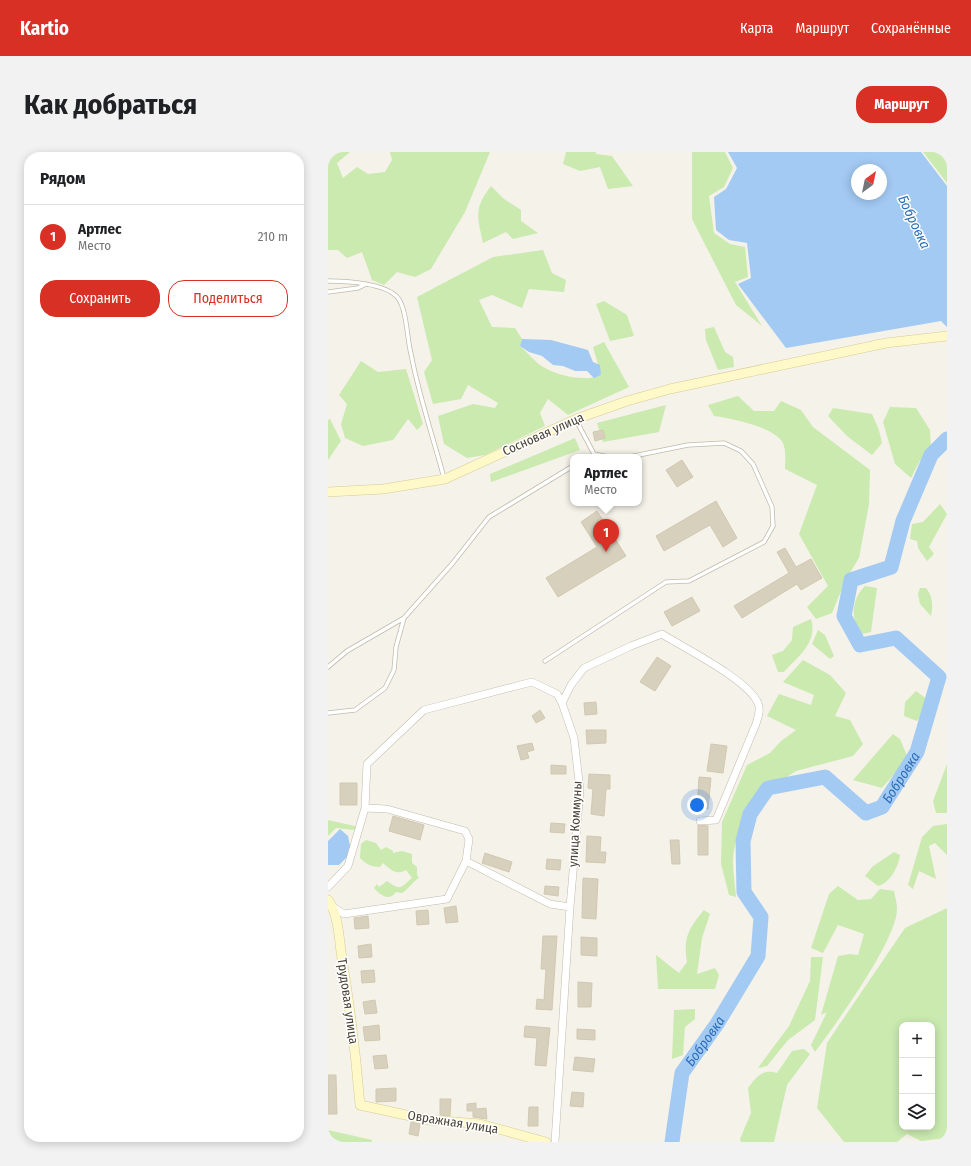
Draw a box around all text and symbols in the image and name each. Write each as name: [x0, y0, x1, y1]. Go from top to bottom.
text: Kartio: [20, 17, 69, 40]
text: Карта: [740, 20, 773, 37]
text: Маршрут: [795, 20, 849, 37]
text: Сохранённые: [871, 20, 951, 37]
button: Маршрут: [856, 86, 947, 123]
text: Как добраться: [24, 88, 197, 121]
north arrow: [851, 164, 887, 200]
text: Рядом: [40, 168, 85, 189]
water label: Бобровка: [894, 192, 934, 252]
text: Артлес: [78, 220, 122, 238]
text: 1: [50, 229, 56, 244]
text: 210 m: [258, 229, 288, 244]
text: Место: [78, 238, 111, 253]
button: Сохранить: [40, 280, 160, 317]
button: Поделиться: [168, 280, 288, 317]
street label: Сосновая улица: [500, 409, 586, 459]
popup: [570, 454, 642, 506]
text: Артлес: [584, 464, 628, 482]
text: Место: [584, 482, 617, 497]
pin: 1: [593, 519, 619, 552]
water label: Бобровка: [878, 749, 923, 806]
street label: улица Коммуны: [565, 780, 585, 868]
your location: [687, 795, 707, 815]
street label: Трудовая улица: [335, 957, 361, 1045]
water label: Бобровка: [681, 1013, 728, 1069]
map controls: [899, 1022, 935, 1130]
button: +: [899, 1022, 935, 1058]
button: −: [899, 1058, 935, 1094]
button: layers: [899, 1094, 935, 1130]
street label: Овражная улица: [407, 1107, 499, 1137]

